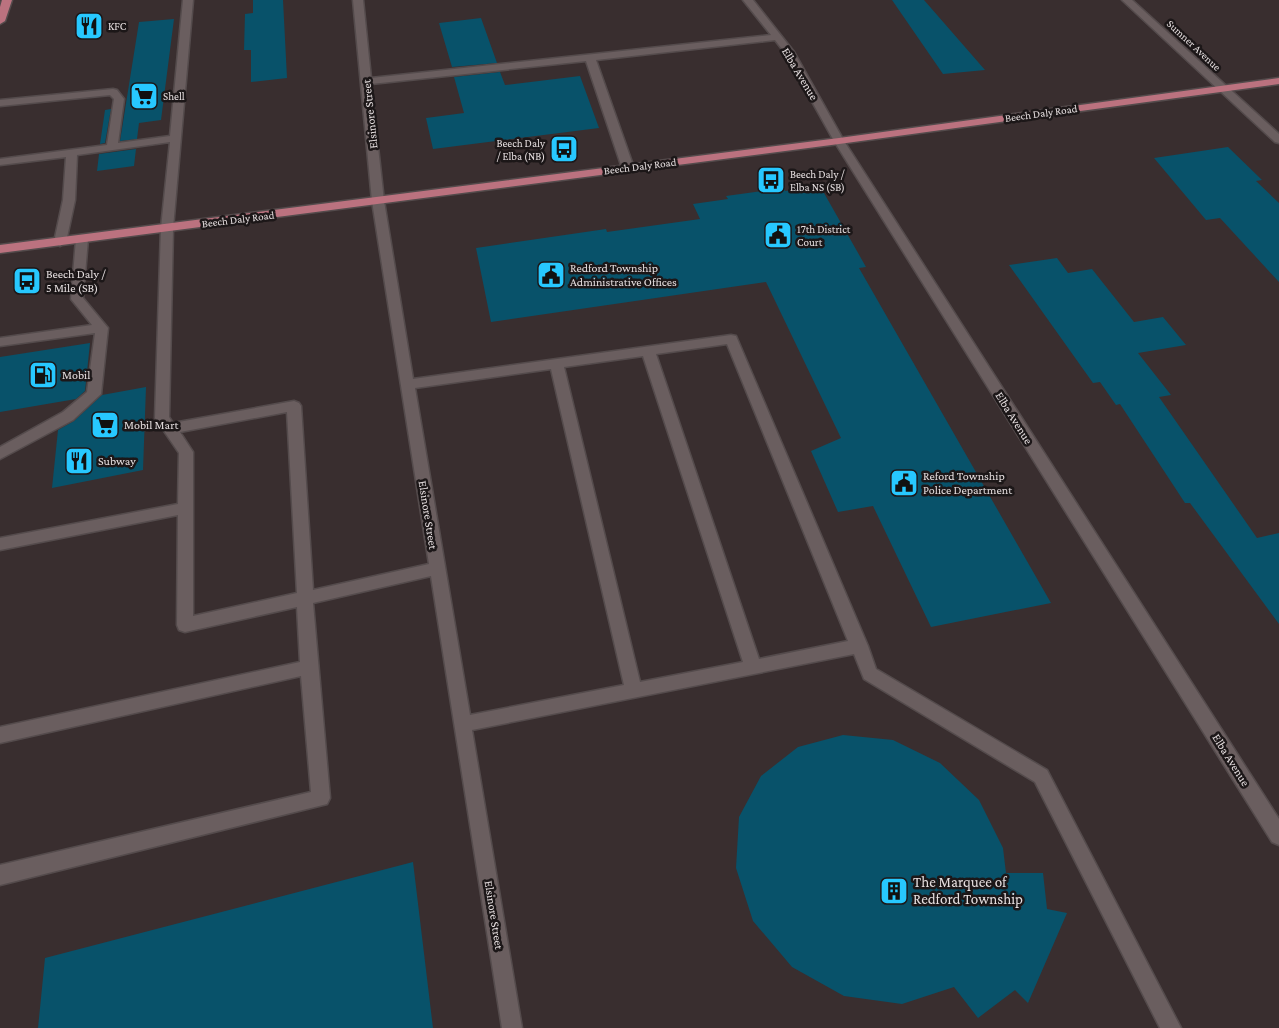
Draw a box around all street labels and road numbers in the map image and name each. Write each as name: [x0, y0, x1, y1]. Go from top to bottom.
street label: Sumner Avenue: [1165, 17, 1223, 73]
street label: Elba Avenue: [779, 45, 821, 103]
street label: Elsinore Street: [359, 78, 381, 149]
street label: Beech Daly Road: [1004, 102, 1078, 125]
street label: Beech Daly Road: [603, 156, 677, 177]
street label: Beech Daly Road: [201, 209, 275, 230]
street label: Elba Avenue: [992, 389, 1036, 447]
street label: Elsinore Street: [416, 480, 441, 551]
street label: Elba Avenue: [1209, 731, 1253, 789]
street label: Elsinore Street: [482, 880, 507, 951]

